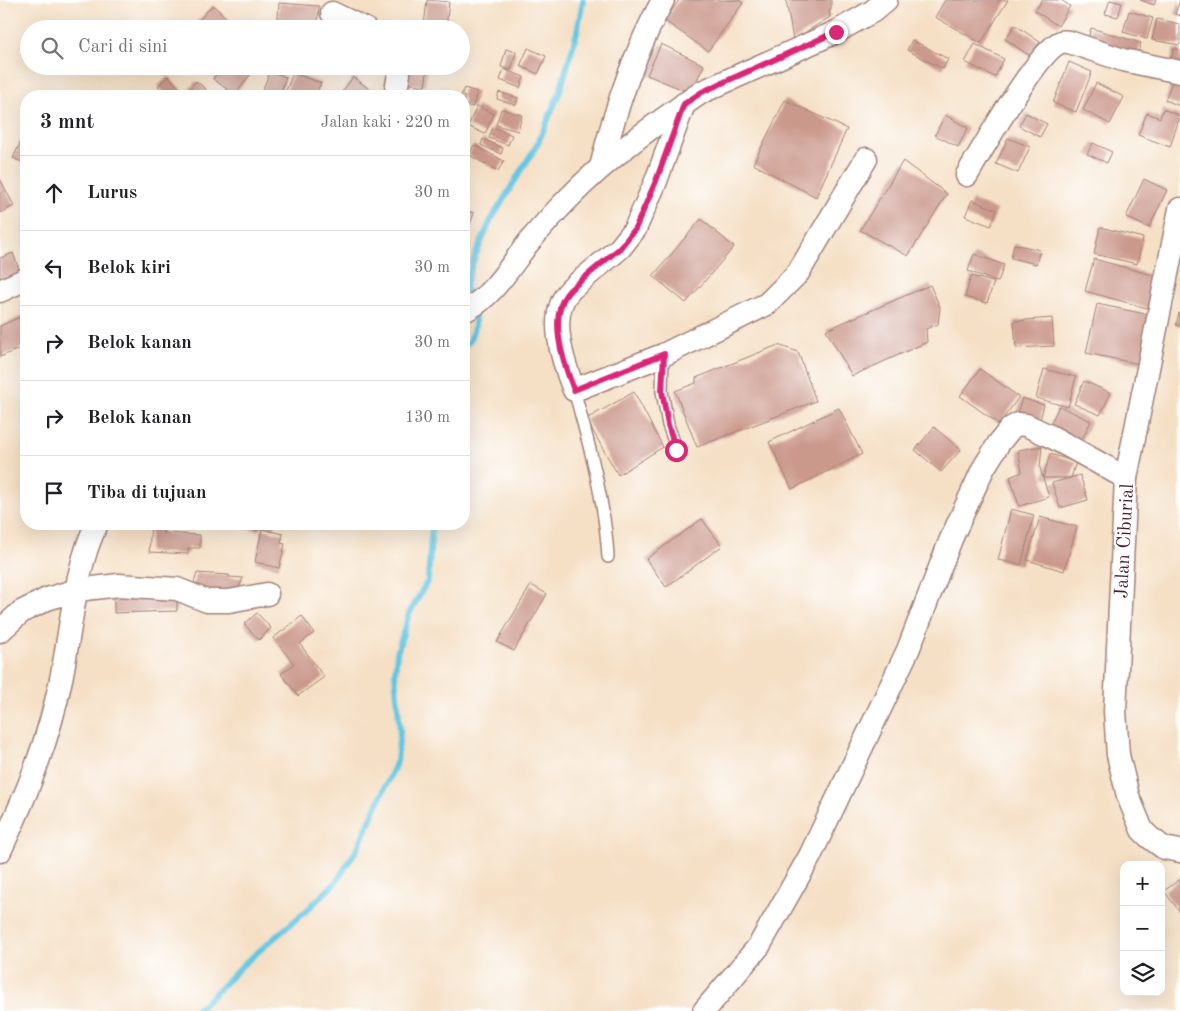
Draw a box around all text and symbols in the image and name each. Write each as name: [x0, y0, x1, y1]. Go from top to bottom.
search box: [20, 20, 470, 75]
route end: [825, 21, 848, 44]
icon: search: [38, 34, 66, 62]
text: Cari di sini: [78, 38, 168, 57]
text: 3 mnt: [40, 112, 94, 133]
text: Jalan kaki · 220 m: [321, 115, 450, 131]
icon: ahead: [40, 179, 68, 207]
text: Lurus: [87, 184, 137, 203]
text: 30 m: [414, 185, 450, 201]
icon: left: [40, 254, 68, 282]
text: Belok kiri: [87, 259, 171, 278]
text: 30 m: [414, 260, 450, 276]
icon: right: [40, 329, 68, 357]
text: Belok kanan: [87, 334, 192, 353]
text: 30 m: [414, 335, 450, 351]
icon: right: [40, 404, 68, 432]
text: Belok kanan: [87, 409, 192, 428]
text: 130 m: [405, 410, 450, 426]
route start: [665, 439, 688, 462]
icon: arrive: [40, 479, 68, 507]
street label: Jalan Ciburial: [1113, 483, 1138, 599]
text: Tiba di tujuan: [87, 484, 207, 503]
map controls: [1120, 861, 1165, 996]
button: +: [1120, 861, 1165, 906]
button: −: [1120, 906, 1165, 951]
button: layers: [1120, 951, 1165, 996]

